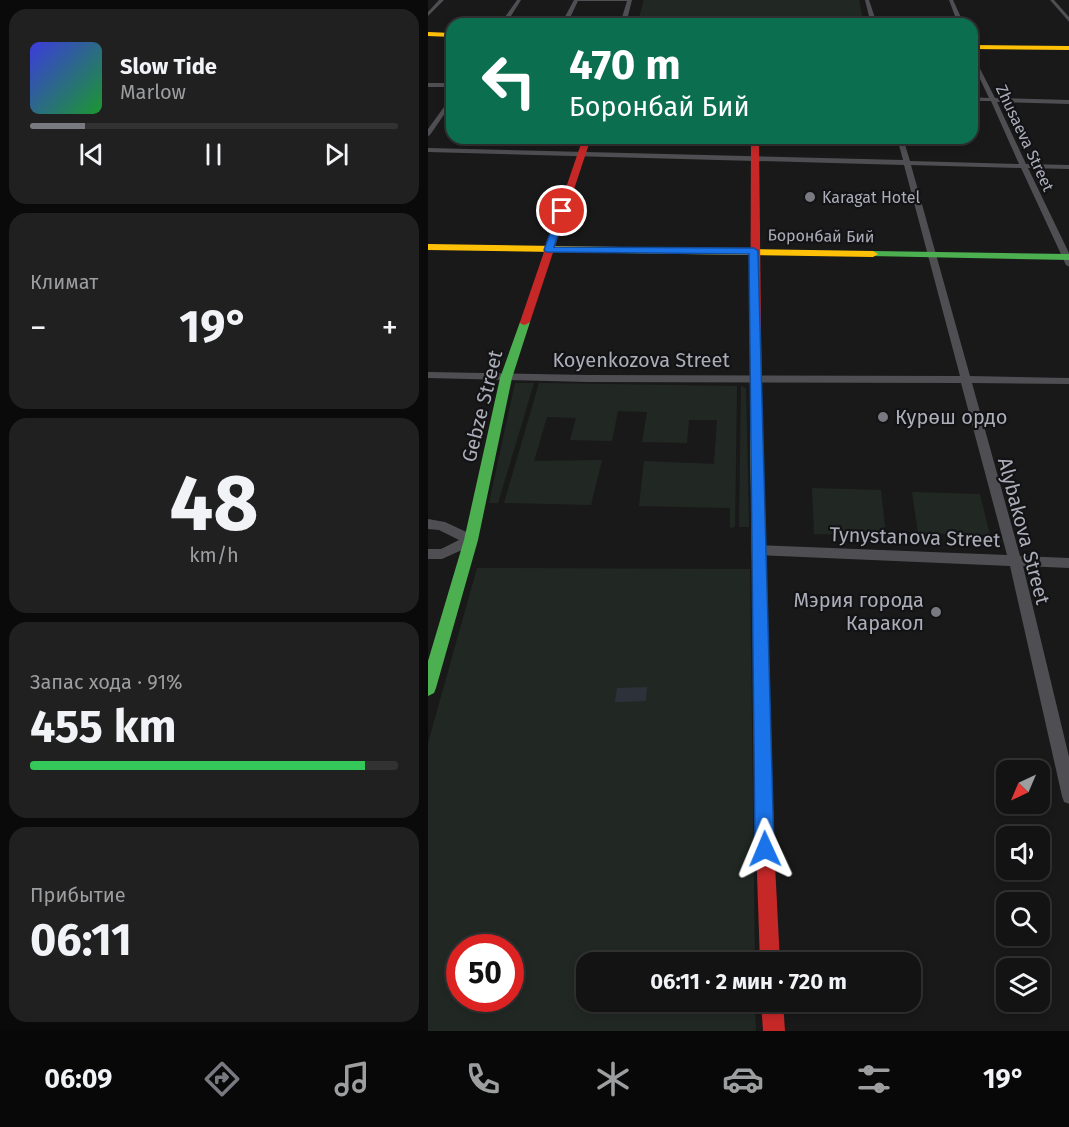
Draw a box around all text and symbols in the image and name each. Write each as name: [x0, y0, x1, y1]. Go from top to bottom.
text: 470 m: [569, 40, 681, 90]
icon: left: [470, 42, 548, 120]
text: Slow Tide: [120, 53, 217, 80]
text: Marlow: [120, 80, 186, 104]
street label: Zhusaeva Street: [992, 82, 1058, 195]
text: Боронбай Бий: [569, 91, 750, 123]
icon: previous: [75, 138, 108, 171]
icon: pause: [197, 138, 230, 171]
icon: next: [320, 138, 353, 171]
pin: [536, 185, 587, 236]
place label: Karagat Hotel: [822, 188, 920, 207]
marker: Karagat Hotel: [803, 190, 817, 204]
icon: arrive: [545, 194, 578, 227]
street label: Боронбай Бий: [767, 226, 875, 246]
text: Климат: [30, 270, 98, 294]
text: 19°: [179, 300, 249, 354]
text: −: [30, 308, 47, 348]
text: +: [382, 308, 398, 348]
street label: Gebze Street: [457, 347, 508, 464]
street label: Koyenkozova Street: [552, 348, 730, 372]
place label: Курөш ордо: [895, 405, 1007, 429]
marker: Курөш ордо: [876, 410, 890, 424]
street label: Alybakova Street: [993, 455, 1055, 608]
text: 48: [169, 457, 259, 551]
street label: Tynystanova Street: [829, 522, 1002, 552]
text: km/h: [189, 543, 239, 567]
place label: Мэрия города Каракол: [793, 588, 924, 635]
marker: Мэрия города Каракол: [929, 605, 943, 619]
text: Запас хода · 91%: [30, 670, 183, 694]
text: 455 km: [30, 700, 177, 754]
north arrow: [996, 760, 1050, 814]
map controls: [996, 760, 1050, 1012]
position arrow: [733, 817, 797, 881]
button: sound: [996, 826, 1050, 880]
text: Прибытие: [30, 883, 126, 907]
button: search: [996, 892, 1050, 946]
text: 06:11: [30, 913, 132, 967]
speed limit sign: 50: [446, 934, 524, 1012]
button: layers: [996, 958, 1050, 1012]
text: 06:11 · 2 мин · 720 m: [650, 968, 847, 995]
icon: directions: [201, 1058, 243, 1100]
icon: music: [331, 1058, 373, 1100]
icon: phone: [462, 1058, 504, 1100]
icon: climate: [592, 1058, 634, 1100]
icon: car: [722, 1058, 764, 1100]
icon: filters: [853, 1058, 895, 1100]
text: 06:09: [44, 1063, 112, 1095]
text: 19°: [983, 1063, 1025, 1095]

